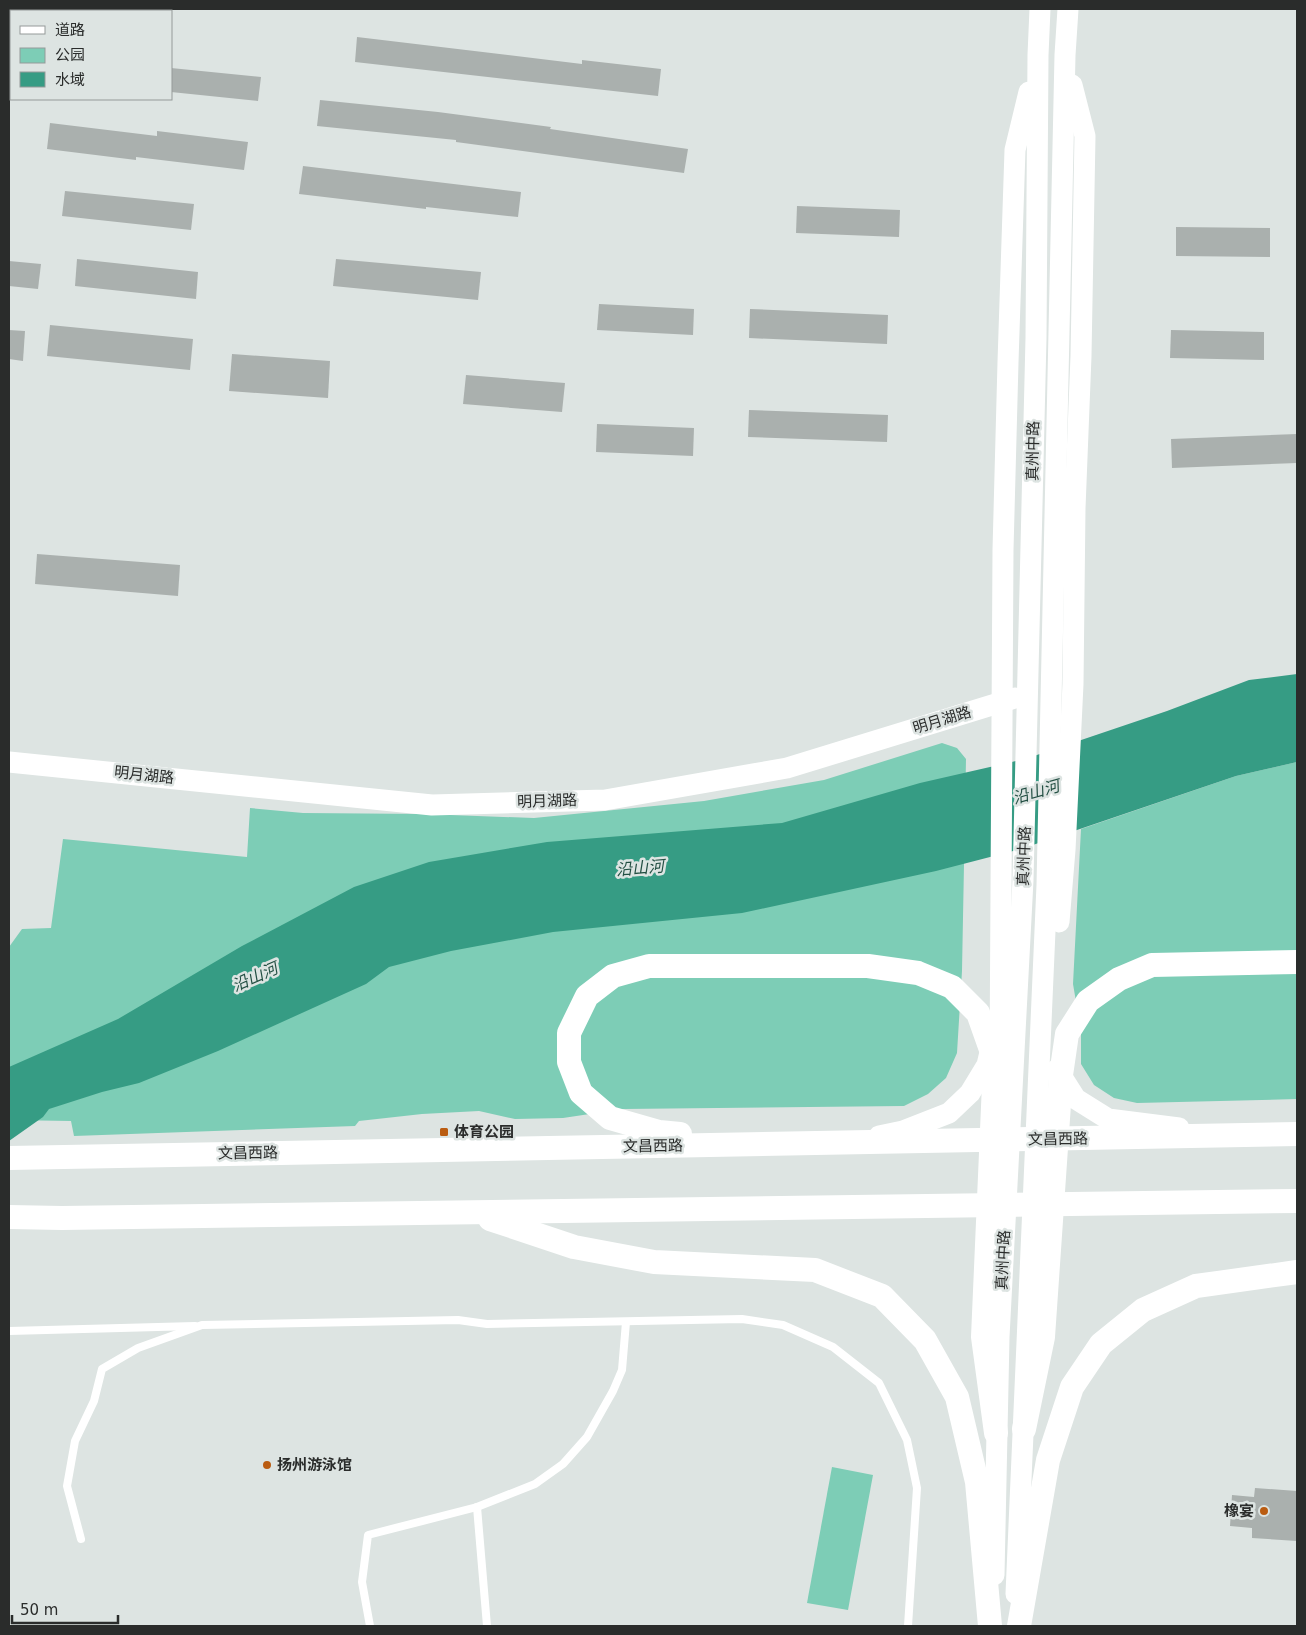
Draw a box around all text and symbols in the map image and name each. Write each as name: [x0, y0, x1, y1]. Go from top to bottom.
legend: [10, 10, 172, 100]
text: 道路: [55, 21, 85, 39]
text: 公园: [55, 46, 85, 64]
text: 水域: [55, 71, 85, 89]
street label: 真州中路: [1023, 421, 1043, 481]
street label: 明月湖路: [911, 703, 973, 737]
street label: 明月湖路: [113, 763, 175, 787]
water label: 沿山河: [1010, 775, 1065, 808]
street label: 明月湖路: [517, 791, 577, 811]
street label: 真州中路: [1014, 826, 1034, 886]
water label: 沿山河: [615, 856, 668, 880]
water label: 沿山河: [229, 957, 284, 995]
place label: 体育公园: [454, 1123, 514, 1141]
marker: 体育公园: [438, 1126, 450, 1138]
street label: 文昌西路: [1028, 1129, 1088, 1149]
street label: 文昌西路: [623, 1136, 683, 1156]
street label: 文昌西路: [218, 1143, 278, 1163]
street label: 真州中路: [992, 1230, 1014, 1290]
place label: 扬州游泳馆: [277, 1456, 352, 1474]
marker: 扬州游泳馆: [261, 1459, 273, 1471]
place label: 橡宴: [1224, 1502, 1254, 1520]
marker: 橡宴: [1258, 1505, 1270, 1517]
scale bar: [12, 1592, 119, 1624]
text: 50 m: [20, 1601, 58, 1619]

